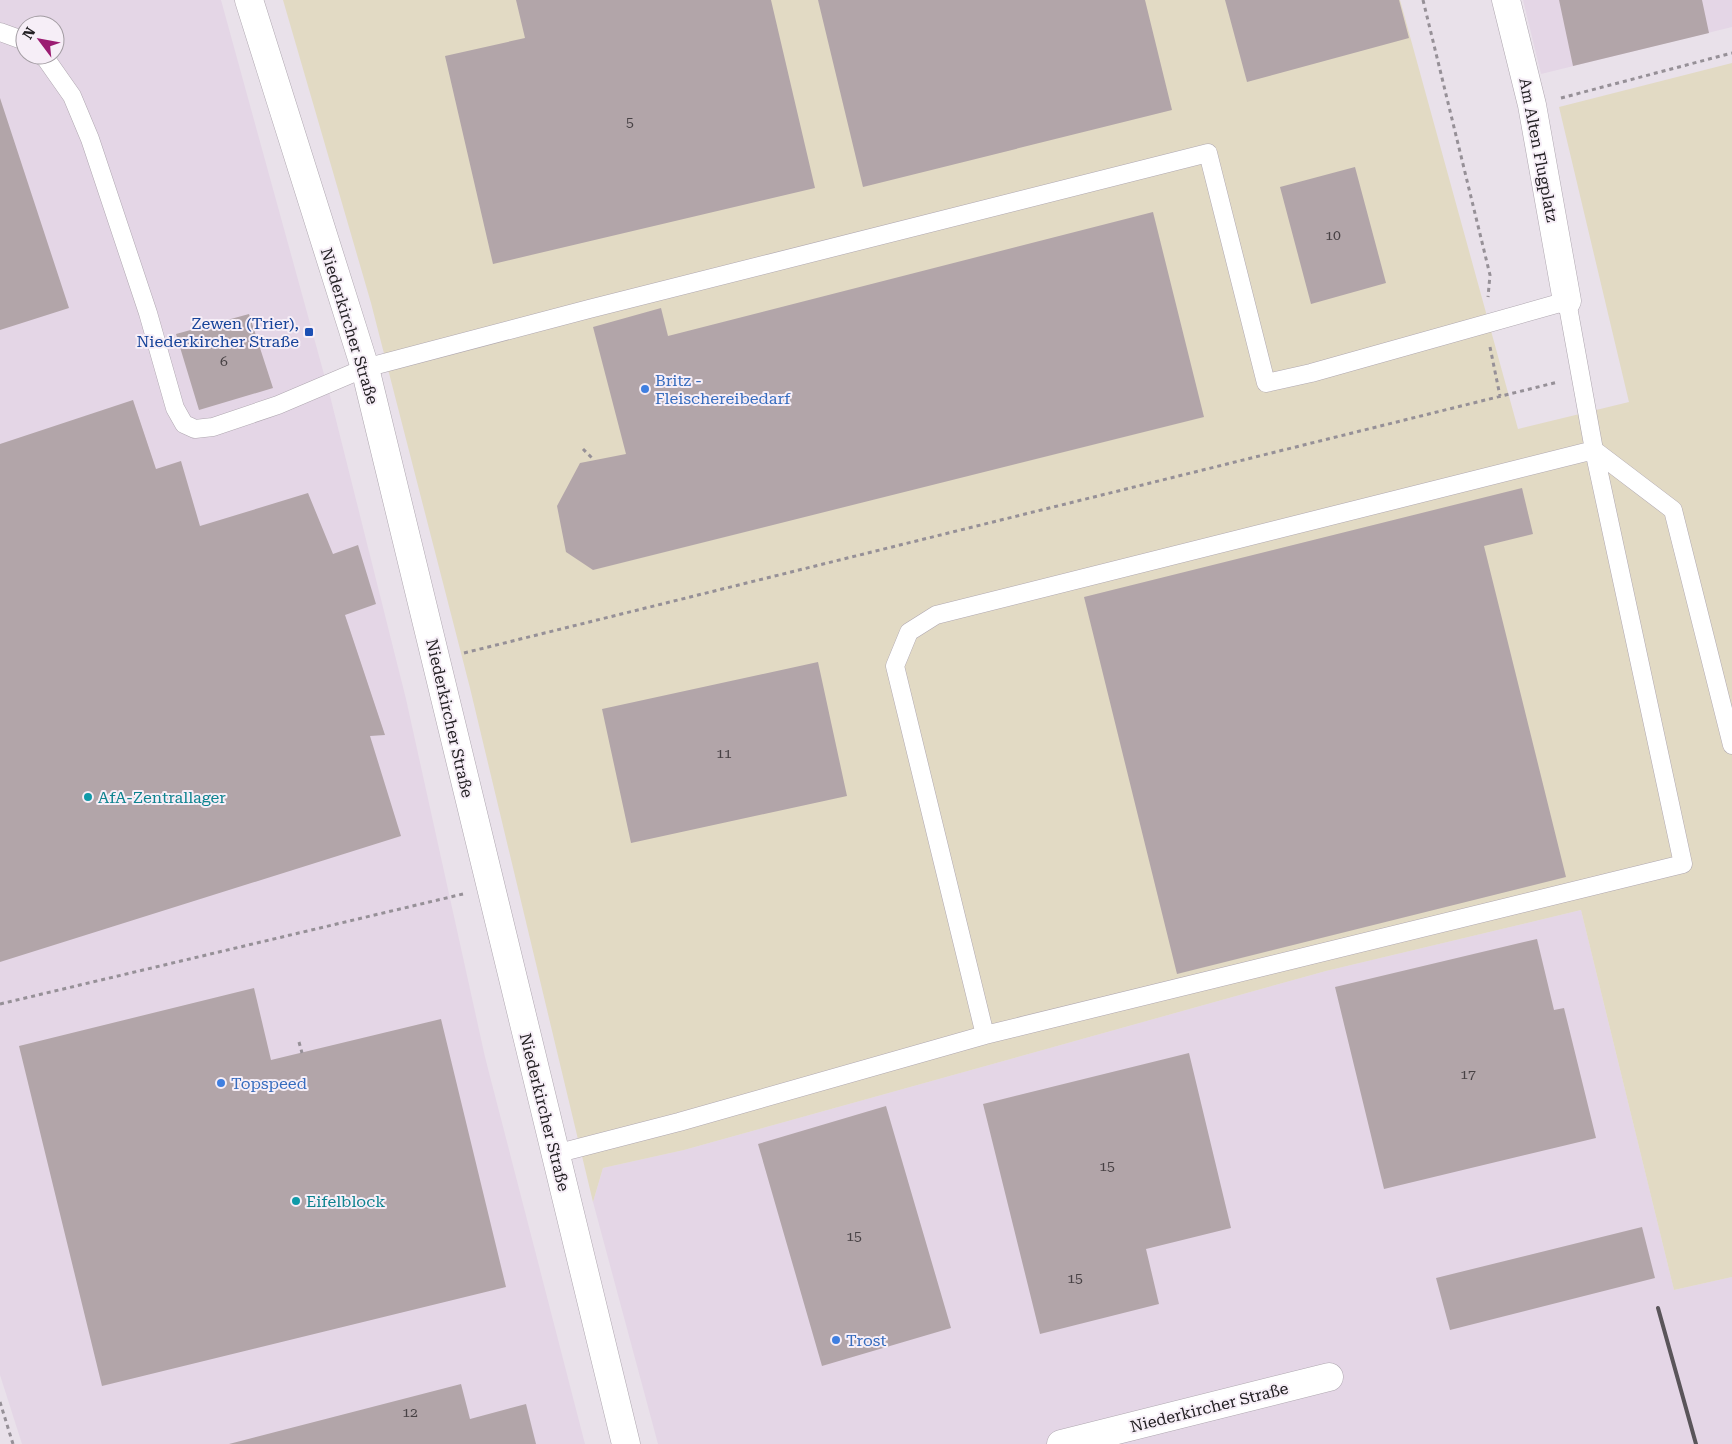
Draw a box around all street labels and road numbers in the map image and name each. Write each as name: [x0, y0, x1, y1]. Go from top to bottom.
street label: Am Alten Flugplatz: [1515, 76, 1562, 224]
street label: Niederkircher Straße: [317, 246, 382, 407]
street label: Niederkircher Straße: [422, 637, 477, 800]
street label: Niederkircher Straße: [516, 1031, 573, 1193]
street label: Niederkircher Straße: [1128, 1379, 1290, 1436]

